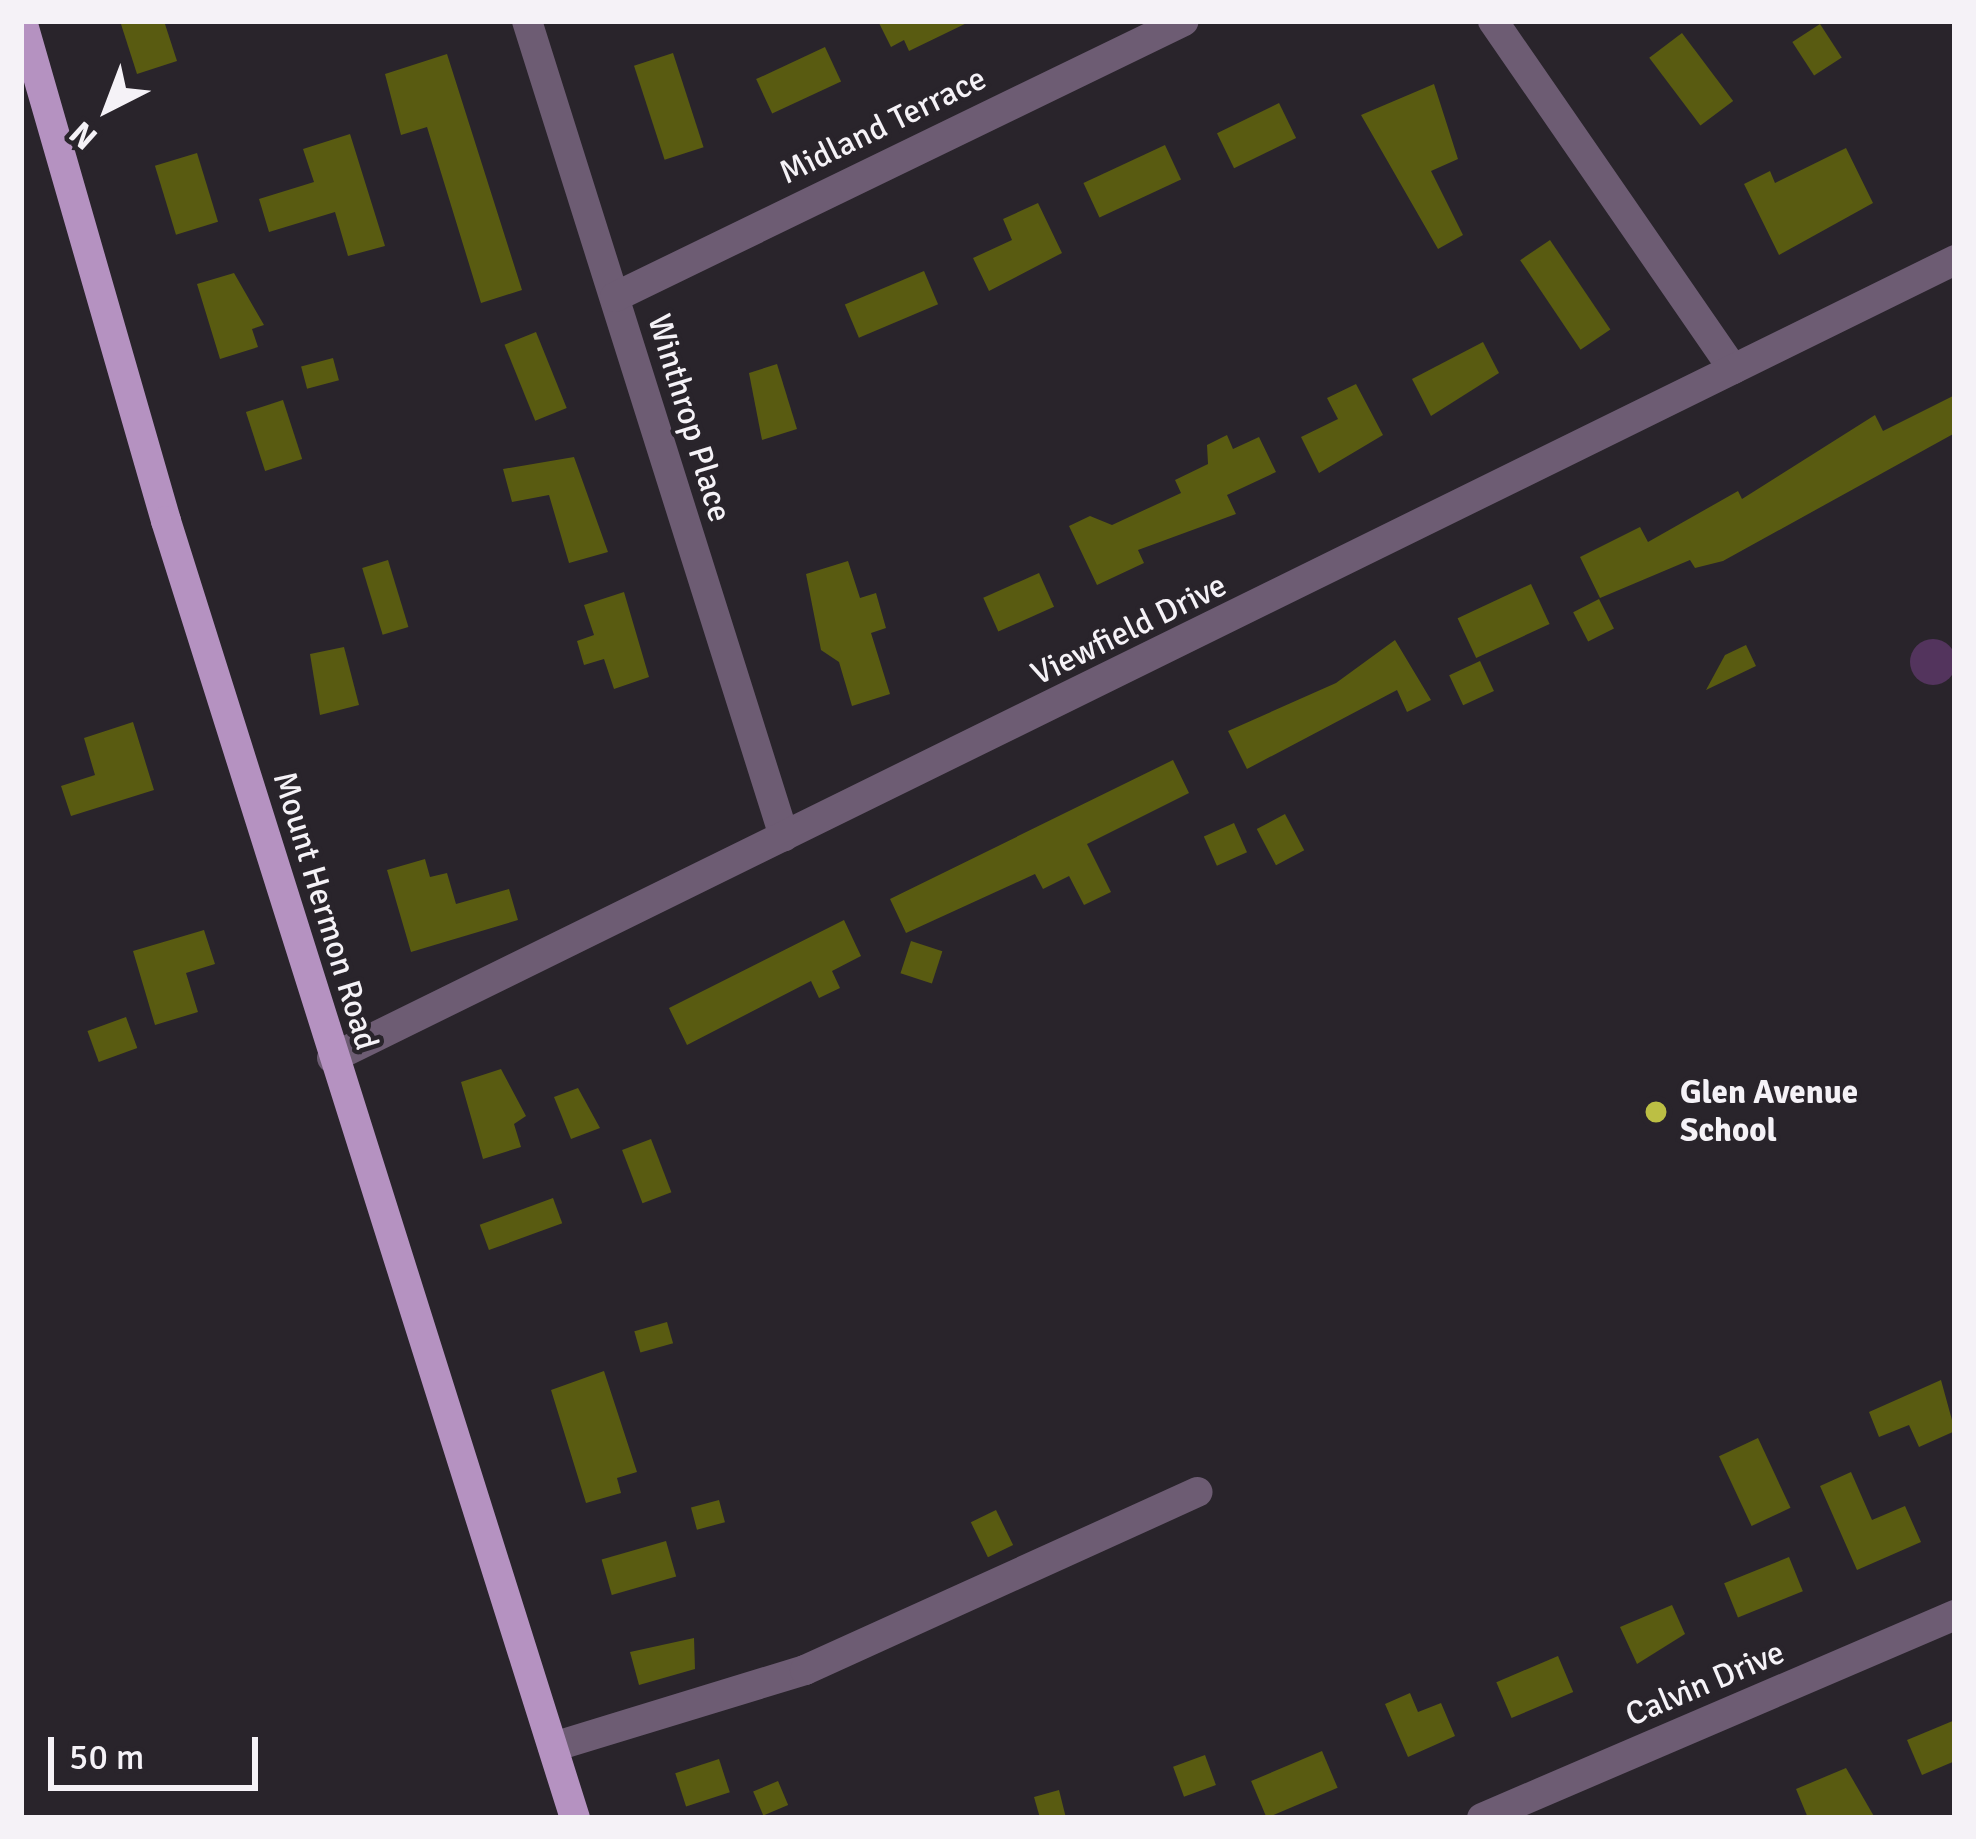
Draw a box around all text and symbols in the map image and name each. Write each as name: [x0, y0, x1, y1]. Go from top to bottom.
north arrow: [48, 48, 168, 168]
street label: Midland Terrace: [773, 59, 993, 193]
text: N: [61, 112, 106, 158]
street label: Winthrop Place: [639, 309, 739, 527]
street label: Viewfield Drive: [1025, 566, 1233, 694]
street label: Mount Hermon Road: [264, 767, 386, 1055]
place label: Glen Avenue School: [1680, 1073, 1858, 1151]
marker: Glen Avenue School: [1643, 1099, 1669, 1125]
street label: Calvin Drive: [1620, 1633, 1790, 1735]
scale bar: [54, 1713, 264, 1787]
text: 50 m: [69, 1735, 145, 1780]

